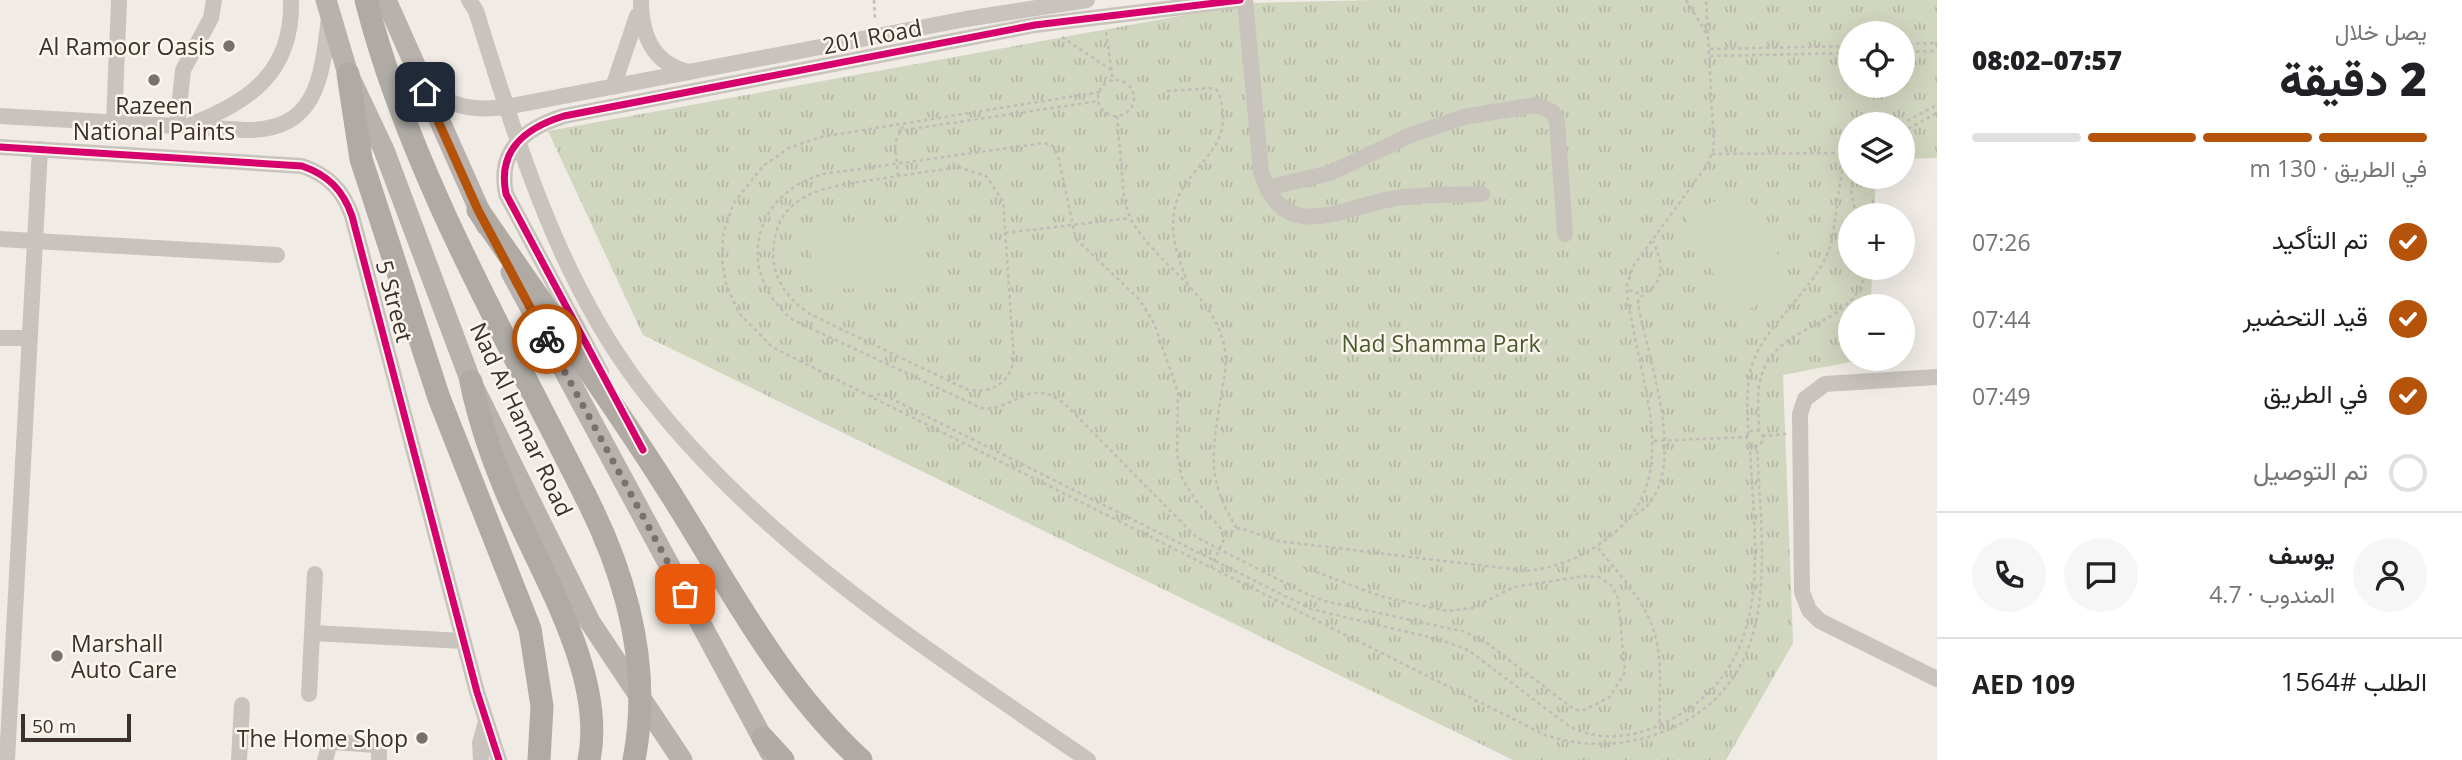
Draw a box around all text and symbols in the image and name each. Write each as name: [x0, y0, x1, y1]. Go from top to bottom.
street label: 201 Road: [820, 11, 924, 61]
text: يصل خلال: [2335, 15, 2427, 47]
map controls: [1838, 21, 1915, 371]
button: locate: [1838, 21, 1915, 98]
place label: Al Ramoor Oasis: [39, 30, 215, 62]
marker: Al Ramoor Oasis: [221, 38, 237, 54]
text: 07:57–08:02: [1972, 42, 2122, 78]
text: 2 دقيقة: [2279, 47, 2427, 109]
pin: [395, 62, 455, 122]
marker: Razeen National Paints: [146, 72, 162, 88]
icon: home: [406, 73, 444, 111]
place label: Razeen National Paints: [73, 89, 235, 147]
button: layers: [1838, 112, 1915, 189]
text: في الطريق · 130 m: [2250, 152, 2427, 184]
button: +: [1838, 203, 1915, 280]
text: تم التأكيد: [2272, 221, 2368, 257]
icon: check: [2389, 223, 2427, 261]
text: 07:26: [1972, 226, 2031, 258]
street label: 5 Street: [369, 257, 421, 345]
button: −: [1838, 294, 1915, 371]
text: قيد التحضير: [2243, 298, 2368, 334]
icon: check: [2389, 300, 2427, 338]
text: 07:44: [1972, 303, 2031, 335]
courier: [512, 304, 582, 374]
street label: Nad Al Hamar Road: [463, 317, 581, 521]
icon: bike: [528, 320, 566, 358]
park label: Nad Shamma Park: [1341, 327, 1541, 359]
text: في الطريق: [2263, 375, 2368, 411]
icon: check: [2389, 377, 2427, 415]
text: 07:49: [1972, 380, 2031, 412]
text: تم التوصيل: [2253, 452, 2368, 488]
text: يوسف: [2268, 536, 2335, 572]
button: phone: [1972, 538, 2046, 612]
button: chat: [2064, 538, 2138, 612]
button: person: [2353, 538, 2427, 612]
pin: [655, 564, 715, 624]
icon: bag: [666, 575, 704, 613]
text: المندوب · 4.7: [2209, 578, 2335, 610]
place label: Marshall Auto Care: [71, 627, 177, 685]
marker: Marshall Auto Care: [49, 648, 65, 664]
text: الطلب #1564: [2280, 663, 2427, 699]
text: AED 109: [1972, 666, 2075, 702]
scale bar: [21, 711, 131, 743]
text: 50 m: [32, 713, 76, 739]
place label: The Home Shop: [237, 722, 408, 754]
marker: The Home Shop: [414, 730, 430, 746]

